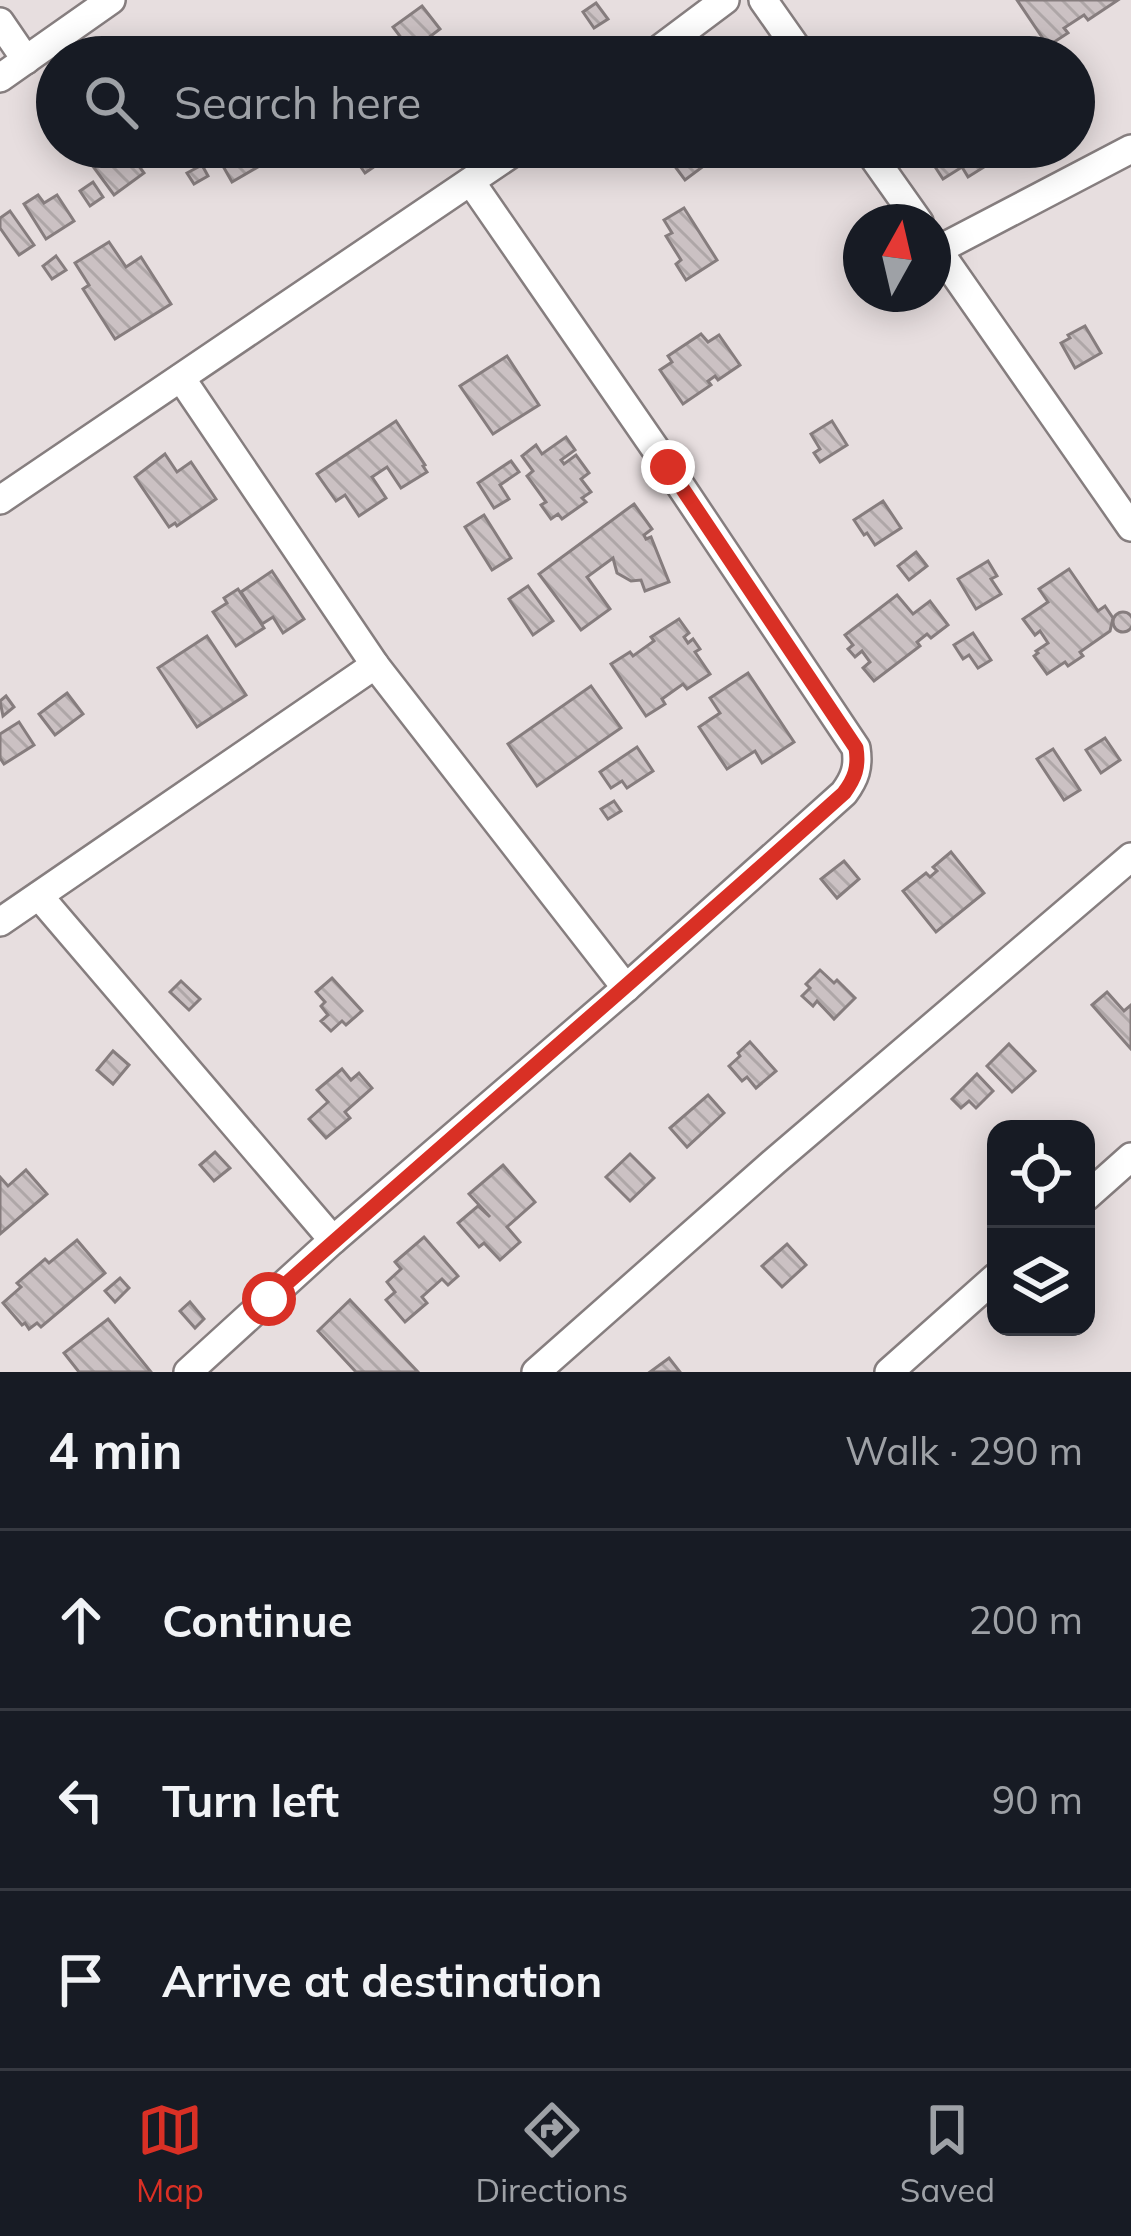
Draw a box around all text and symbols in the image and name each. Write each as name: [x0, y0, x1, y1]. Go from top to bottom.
search box: [36, 36, 1095, 168]
icon: search: [78, 69, 144, 135]
text: Search here: [174, 74, 421, 130]
north arrow: [843, 204, 951, 312]
route end: [641, 440, 695, 494]
map controls: [987, 1120, 1095, 1336]
button: locate: [987, 1120, 1095, 1228]
button: layers: [987, 1228, 1095, 1336]
route start: [242, 1272, 296, 1326]
text: 4 min: [48, 1418, 183, 1482]
text: Walk · 290 m: [845, 1426, 1083, 1475]
icon: ahead: [48, 1587, 114, 1653]
text: Continue: [162, 1592, 352, 1648]
text: 200 m: [968, 1595, 1083, 1644]
icon: left: [48, 1767, 114, 1833]
text: Turn left: [162, 1772, 339, 1828]
text: 90 m: [992, 1775, 1083, 1824]
icon: arrive: [48, 1947, 114, 2013]
text: Arrive at destination: [162, 1952, 602, 2008]
tab: Map: [136, 2097, 204, 2210]
tab: Directions: [476, 2097, 628, 2210]
tab: Saved: [900, 2097, 995, 2210]

